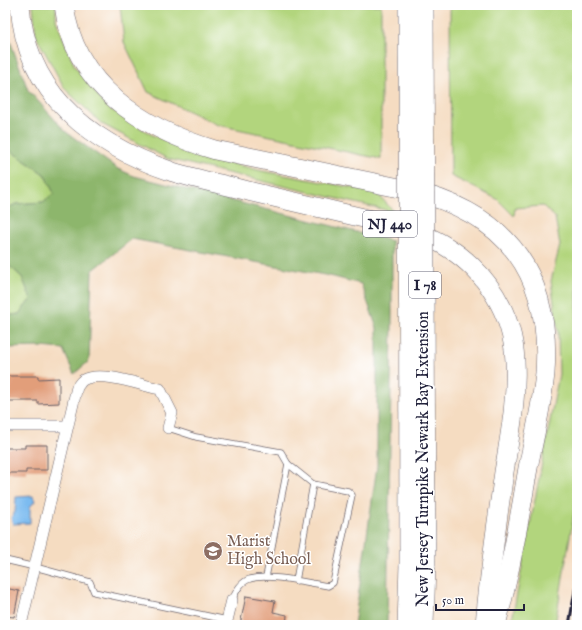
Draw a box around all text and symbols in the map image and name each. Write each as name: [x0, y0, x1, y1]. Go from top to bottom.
road number: NJ 440: [363, 211, 417, 237]
road number: I 78: [409, 272, 441, 298]
street label: New Jersey Turnpike Newark Bay Extension: [414, 311, 434, 607]
place label: Marist High School: [227, 532, 311, 570]
school or university icon: Marist High School: [202, 540, 224, 562]
scale bar: [436, 586, 524, 612]
text: 50 m: [442, 593, 464, 608]

